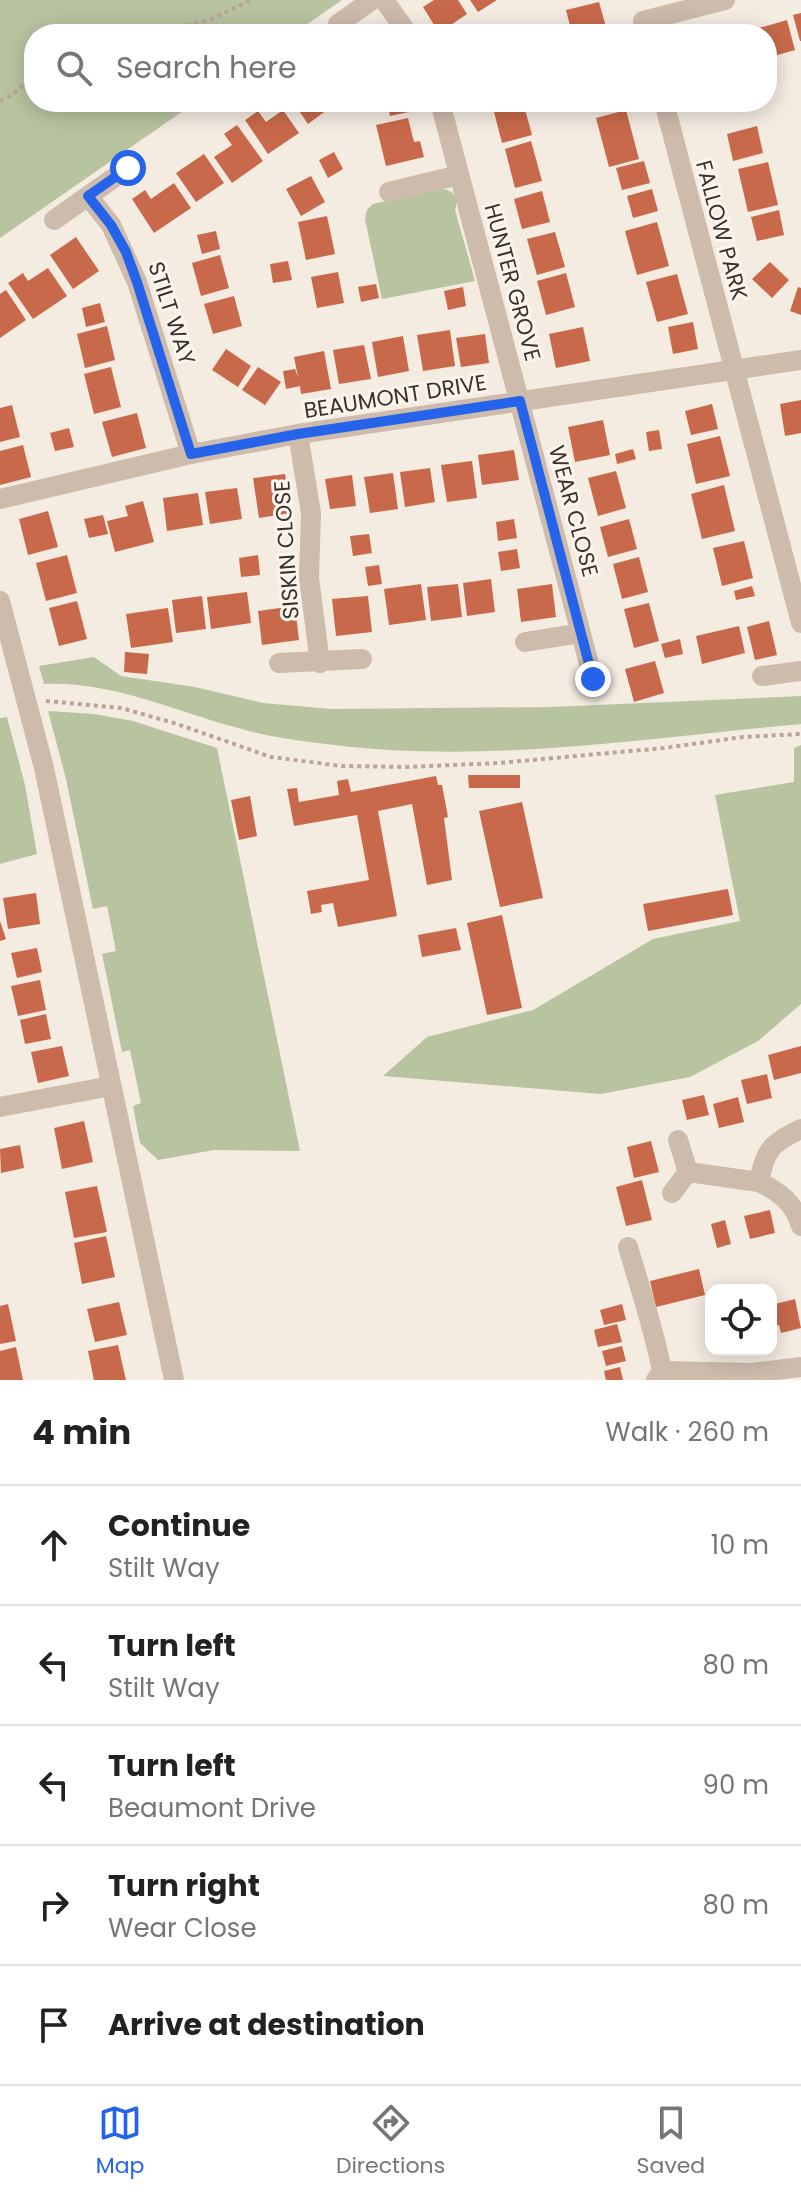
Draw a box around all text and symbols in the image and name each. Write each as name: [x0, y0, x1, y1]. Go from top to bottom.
search box: [24, 24, 777, 112]
icon: search: [52, 46, 96, 90]
text: Search here: [116, 46, 297, 89]
route start: [110, 150, 146, 186]
street label: FALLOW PARK: [688, 157, 755, 304]
street label: HUNTER GROVE: [477, 200, 548, 364]
street label: STILT WAY: [140, 258, 203, 369]
street label: BEAUMONT DRIVE: [302, 367, 489, 426]
street label: WEAR CLOSE: [541, 442, 606, 580]
street label: SISKIN CLOSE: [266, 479, 307, 620]
route end: [575, 661, 611, 697]
map controls: [705, 1284, 777, 1356]
button: locate: [705, 1284, 777, 1356]
text: 4 min: [32, 1408, 131, 1456]
text: Walk · 260 m: [605, 1414, 769, 1450]
text: Continue: [108, 1504, 250, 1547]
icon: ahead: [32, 1523, 76, 1567]
text: 10 m: [711, 1527, 769, 1563]
text: Stilt Way: [108, 1550, 220, 1586]
text: Turn left: [108, 1624, 236, 1667]
icon: left: [32, 1643, 76, 1687]
text: 80 m: [703, 1647, 769, 1683]
text: Stilt Way: [108, 1670, 220, 1706]
text: Turn left: [108, 1744, 236, 1787]
icon: left: [32, 1763, 76, 1807]
text: 90 m: [703, 1767, 769, 1803]
text: Beaumont Drive: [108, 1790, 316, 1826]
text: Turn right: [108, 1864, 260, 1907]
icon: right: [32, 1883, 76, 1927]
text: 80 m: [703, 1887, 769, 1923]
text: Wear Close: [108, 1910, 257, 1946]
icon: arrive: [32, 2003, 76, 2047]
text: Arrive at destination: [108, 2003, 425, 2046]
tab: Map: [96, 2101, 144, 2182]
tab: Directions: [336, 2101, 445, 2182]
tab: Saved: [637, 2101, 705, 2182]

